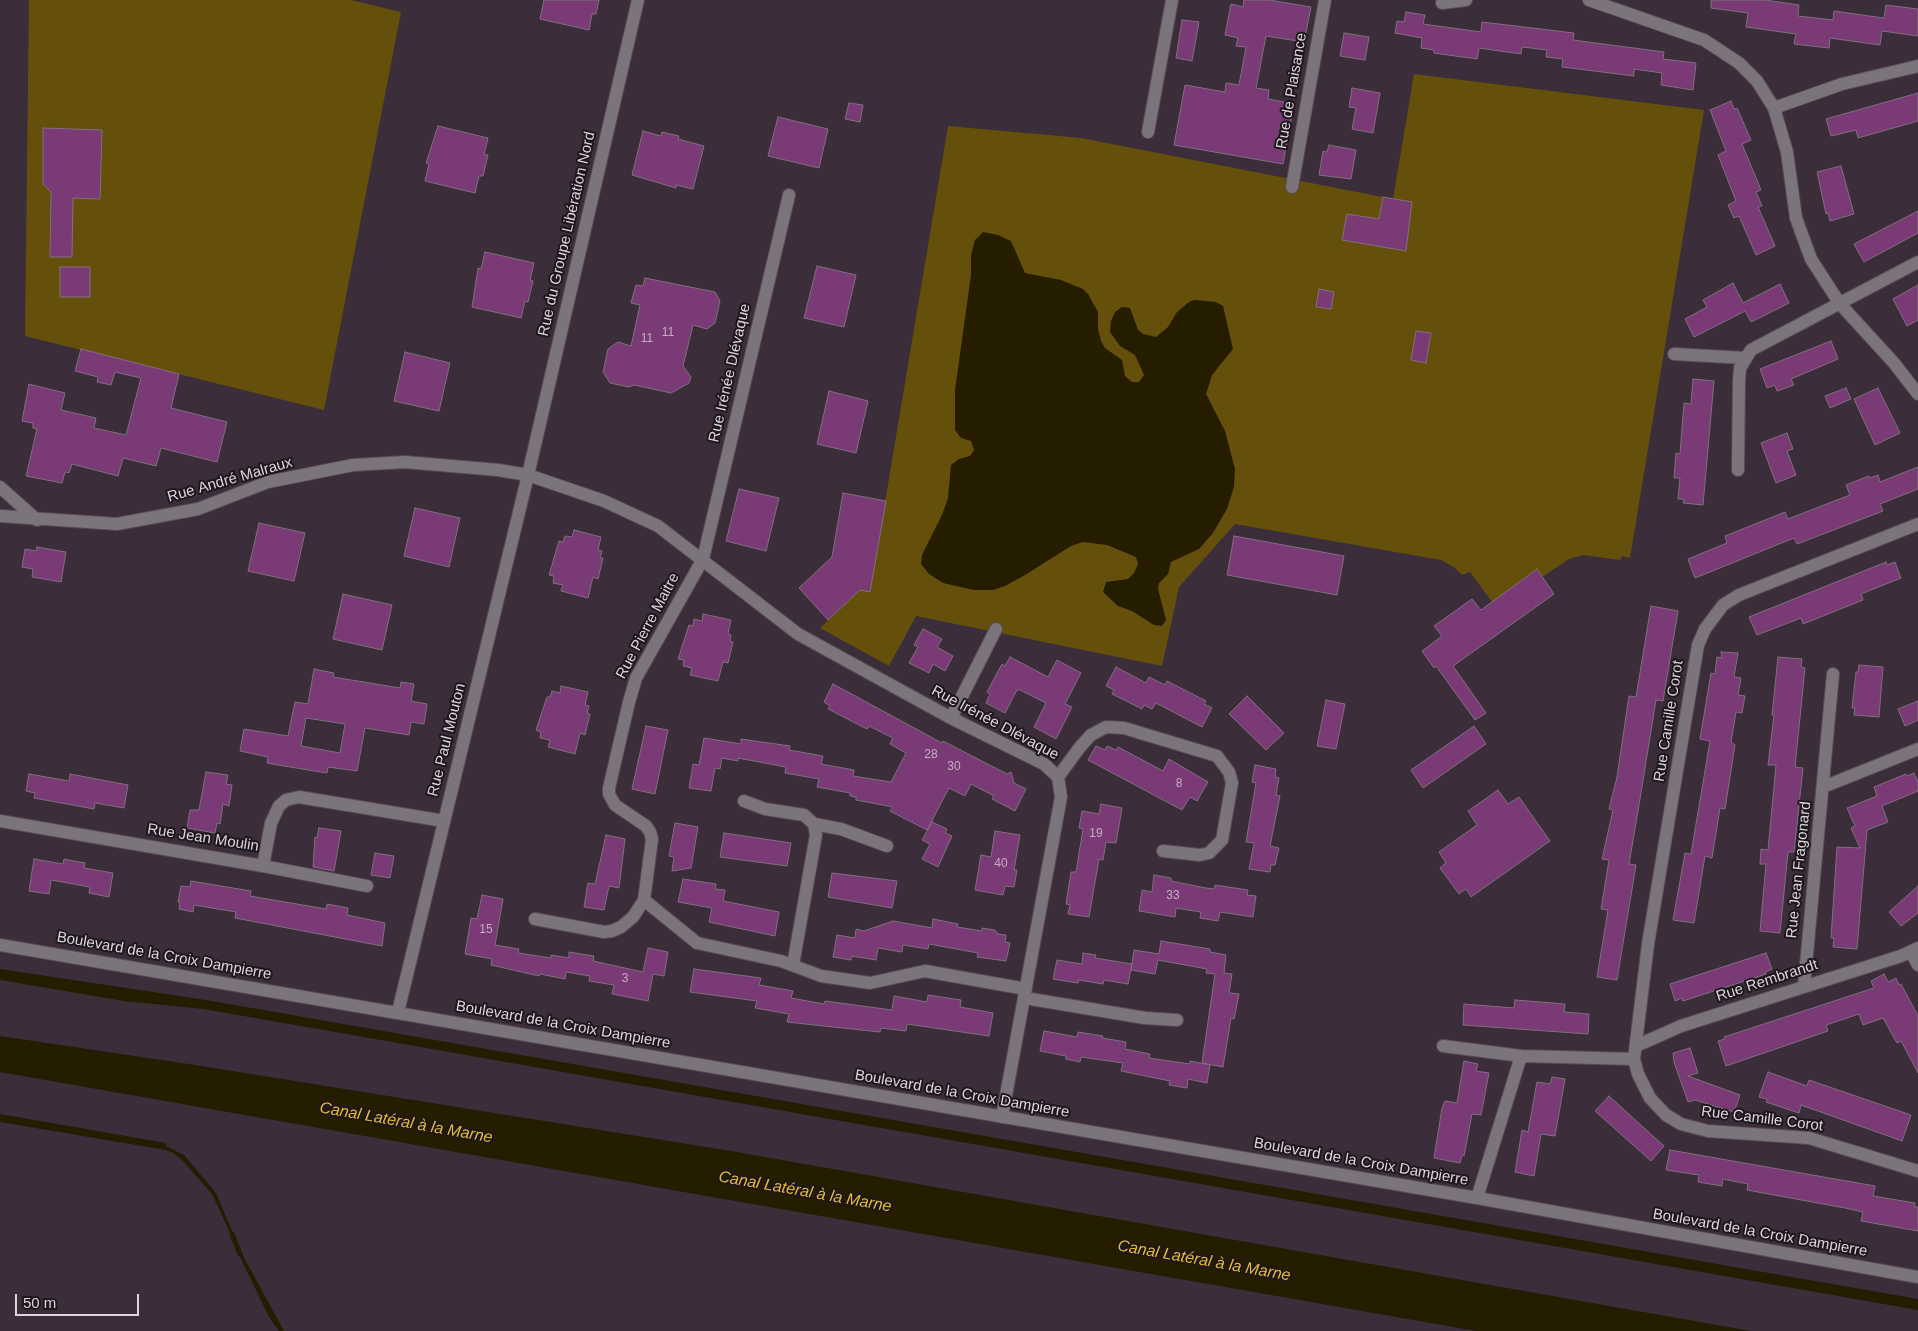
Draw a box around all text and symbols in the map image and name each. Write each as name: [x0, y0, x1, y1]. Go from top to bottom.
street label: Rue de Plaisance: [1273, 32, 1311, 150]
street label: Rue du Groupe Libération Nord: [535, 130, 599, 338]
street label: Rue Irénée Dlévaque: [705, 302, 755, 444]
house number: 11: [662, 326, 674, 340]
house number: 11: [641, 332, 653, 346]
street label: Rue André Malraux: [165, 454, 295, 506]
street label: Rue Pierre Maitre: [612, 570, 684, 682]
street label: Rue Camille Corot: [1651, 659, 1687, 783]
street label: Rue Paul Mouton: [424, 682, 470, 798]
street label: Rue Irénée Dlévaque: [928, 682, 1062, 764]
house number: 28: [924, 748, 938, 762]
house number: 30: [947, 760, 961, 774]
house number: 8: [1176, 777, 1182, 791]
street label: Rue Jean Fragonard: [1783, 801, 1815, 939]
street label: Rue Jean Moulin: [146, 820, 260, 856]
house number: 19: [1089, 827, 1103, 841]
house number: 40: [994, 857, 1008, 871]
house number: 33: [1166, 889, 1180, 903]
house number: 15: [479, 923, 493, 937]
street label: Boulevard de la Croix Dampierre: [55, 928, 273, 984]
street label: Rue Rembrandt: [1714, 956, 1820, 1006]
house number: 3: [622, 972, 628, 986]
street label: Boulevard de la Croix Dampierre: [454, 997, 672, 1053]
street label: Boulevard de la Croix Dampierre: [853, 1066, 1071, 1122]
water label: Canal Latéral à la Marne: [318, 1098, 494, 1148]
street label: Rue Camille Corot: [1700, 1103, 1824, 1135]
street label: Boulevard de la Croix Dampierre: [1252, 1134, 1470, 1190]
water label: Canal Latéral à la Marne: [717, 1167, 893, 1217]
street label: Boulevard de la Croix Dampierre: [1651, 1205, 1869, 1261]
water label: Canal Latéral à la Marne: [1116, 1236, 1292, 1286]
scale bar: [18, 1284, 141, 1316]
text: 50 m: [23, 1294, 56, 1311]

